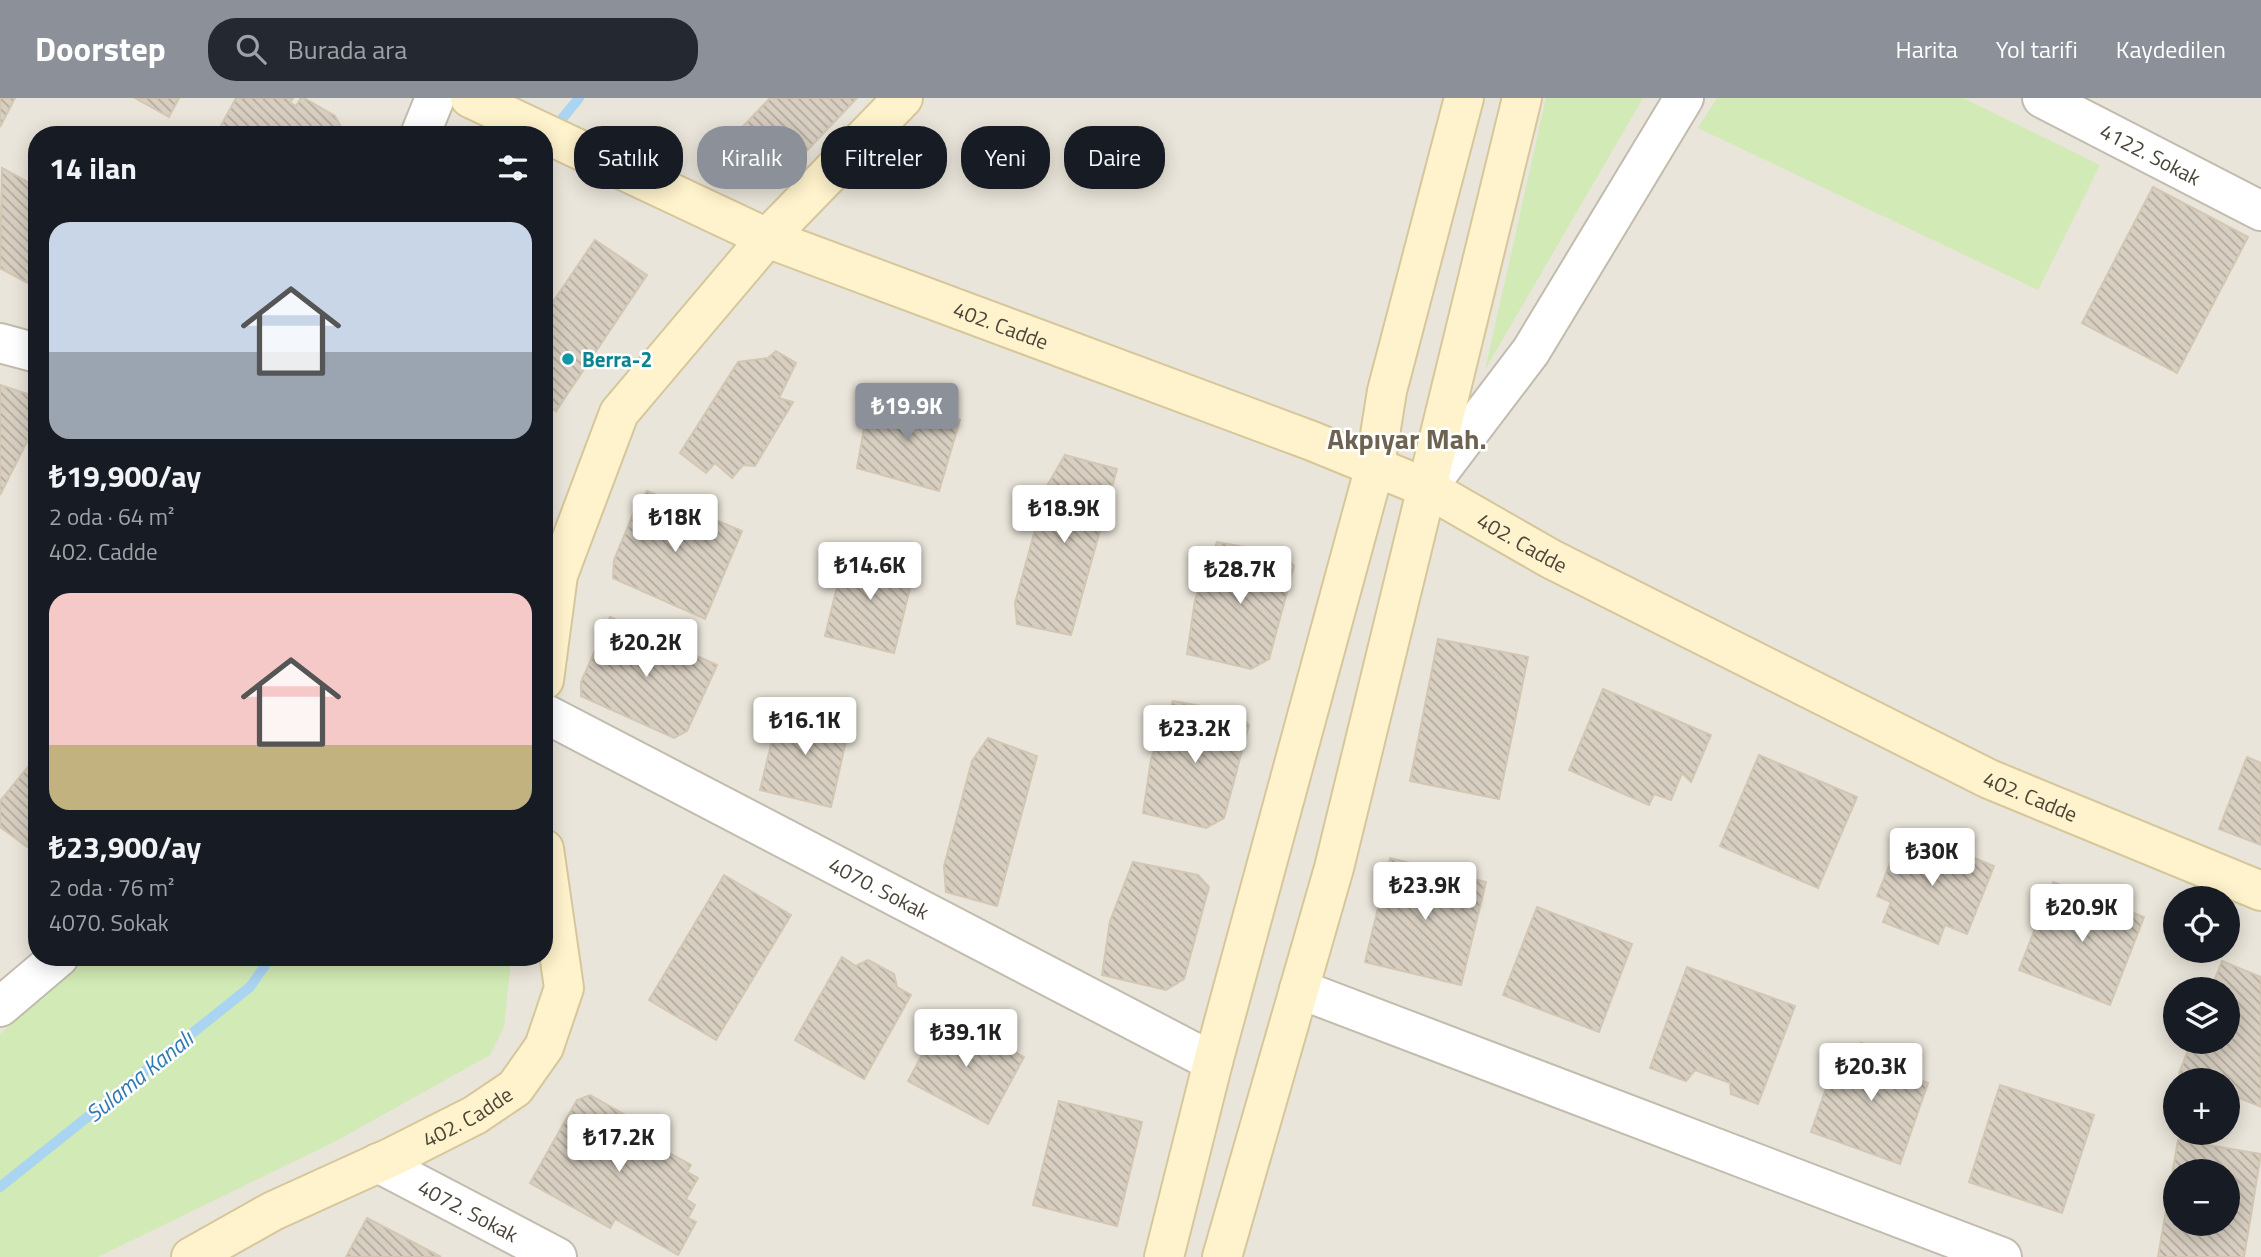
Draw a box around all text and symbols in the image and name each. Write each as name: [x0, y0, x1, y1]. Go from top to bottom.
search box: [208, 18, 698, 81]
text: Doorstep: [35, 24, 166, 74]
icon: search: [232, 30, 270, 68]
text: Burada ara: [288, 30, 407, 69]
text: Harita: [1896, 31, 1958, 67]
text: Yol tarifi: [1996, 31, 2078, 67]
text: Kaydedilen: [2116, 31, 2226, 67]
street label: 4122. Sokak: [2095, 115, 2206, 193]
chip: Satılık: [574, 126, 683, 189]
chip: Kiralık: [697, 126, 807, 189]
chip: Filtreler: [821, 126, 947, 189]
chip: Yeni: [961, 126, 1050, 189]
chip: Daire: [1064, 126, 1165, 189]
text: 14 ilan: [49, 145, 137, 191]
icon: filters: [494, 149, 532, 187]
icon: home: [228, 268, 354, 394]
street label: 402. Cadde: [949, 293, 1053, 357]
place label: Berra-2: [582, 343, 652, 375]
marker: Berra-2: [560, 351, 576, 367]
pin: ₺19.9K: [850, 384, 964, 443]
text: ₺19.9K: [871, 388, 943, 423]
district label: Akpıyar Mah.: [1327, 417, 1487, 460]
text: ₺19,900/ay: [49, 453, 201, 499]
pin: ₺18.9K: [1007, 486, 1121, 545]
text: ₺18.9K: [1028, 490, 1100, 525]
pin: ₺18K: [634, 494, 716, 554]
text: 2 oda · 64 m²: [49, 499, 174, 534]
text: ₺18K: [649, 499, 701, 534]
street label: 402. Cadde: [1471, 504, 1573, 581]
text: 402. Cadde: [49, 534, 158, 569]
pin: ₺14.6K: [813, 542, 927, 602]
pin: ₺28.7K: [1183, 546, 1297, 606]
text: ₺14.6K: [834, 547, 906, 582]
text: ₺28.7K: [1204, 551, 1276, 586]
pin: ₺20.2K: [589, 620, 703, 679]
text: ₺20.2K: [610, 624, 682, 659]
icon: home: [228, 639, 354, 765]
pin: ₺16.1K: [748, 698, 862, 757]
text: ₺16.1K: [769, 702, 841, 737]
pin: ₺23.2K: [1138, 706, 1252, 765]
text: ₺23.2K: [1159, 710, 1231, 745]
street label: 402. Cadde: [1978, 762, 2082, 830]
text: ₺23,900/ay: [49, 824, 201, 870]
pin: ₺30K: [1891, 828, 1973, 888]
text: ₺30K: [1906, 833, 1958, 868]
street label: 4070. Sokak: [823, 848, 935, 927]
pin: ₺23.9K: [1368, 862, 1482, 922]
text: ₺23.9K: [1389, 867, 1461, 902]
text: 2 oda · 76 m²: [49, 870, 174, 905]
pin: ₺20.9K: [2025, 884, 2139, 944]
map controls: [2163, 886, 2240, 1236]
button: locate: [2163, 886, 2240, 963]
text: ₺20.9K: [2046, 889, 2118, 924]
text: 4070. Sokak: [49, 905, 169, 940]
button: layers: [2163, 977, 2240, 1054]
pin: ₺39.1K: [909, 1010, 1023, 1069]
text: ₺39.1K: [930, 1014, 1002, 1049]
water label: Sulama Kanalı: [78, 1021, 201, 1130]
pin: ₺20.3K: [1814, 1044, 1928, 1103]
text: ₺20.3K: [1835, 1048, 1907, 1083]
button: +: [2163, 1068, 2240, 1145]
street label: 402. Cadde: [417, 1078, 519, 1155]
pin: ₺17.2K: [562, 1114, 676, 1174]
text: ₺17.2K: [583, 1119, 655, 1154]
button: −: [2163, 1159, 2240, 1236]
street label: 4072. Sokak: [412, 1171, 524, 1250]

